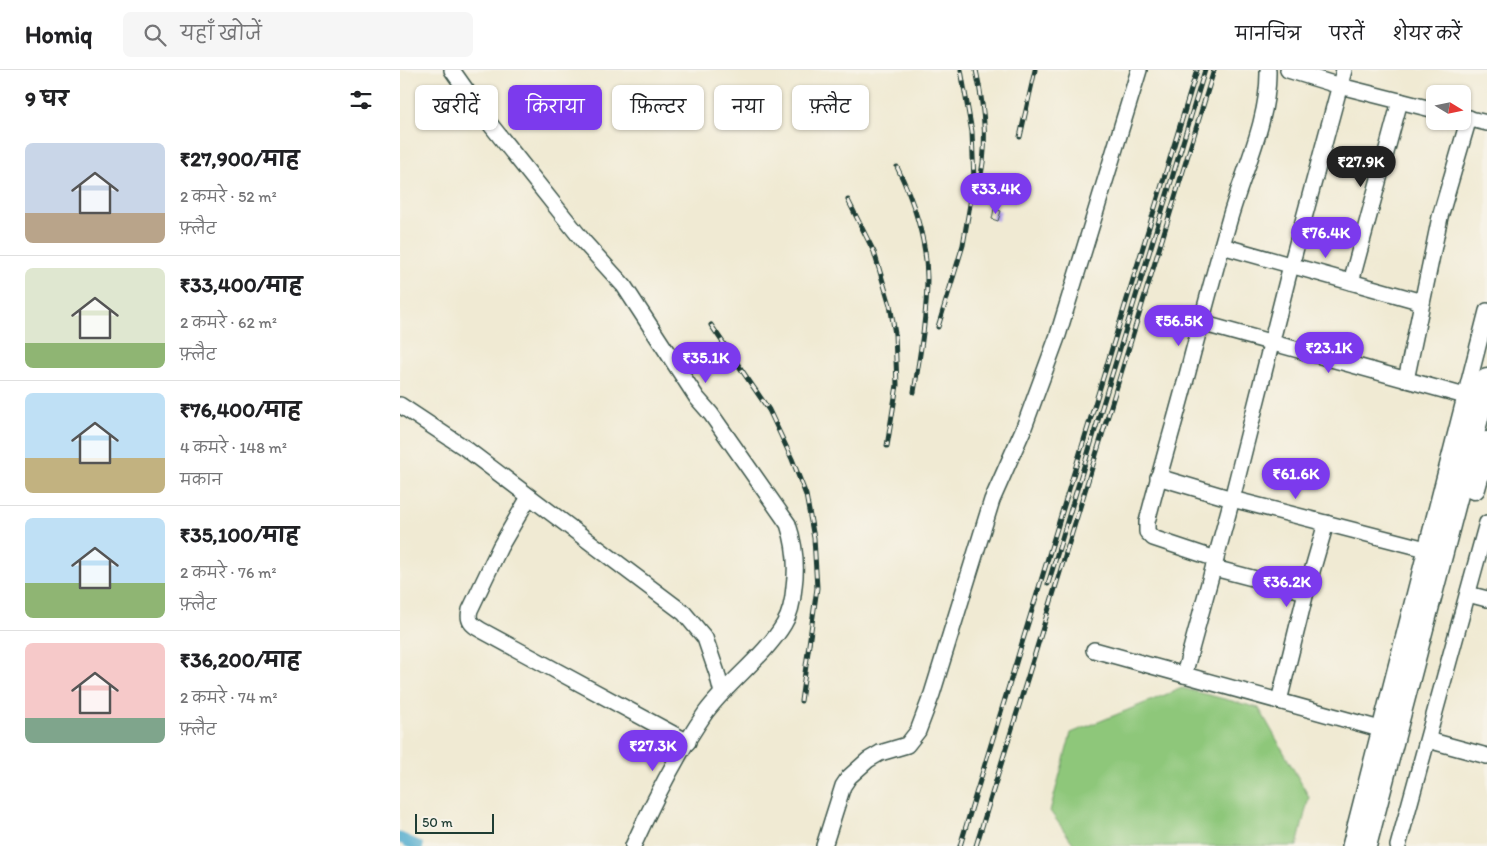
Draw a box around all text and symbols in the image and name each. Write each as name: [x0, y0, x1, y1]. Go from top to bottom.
search box: [123, 12, 473, 57]
text: Homiq: [25, 20, 93, 49]
icon: search: [141, 21, 169, 49]
text: यहाँ खोजें: [181, 22, 262, 45]
text: मानचित्र: [1235, 23, 1301, 45]
text: परतें: [1329, 23, 1365, 45]
text: शेयर करें: [1393, 23, 1462, 45]
chip: खरीदें: [415, 85, 498, 130]
chip: किराया: [508, 85, 602, 130]
chip: फ़िल्टर: [612, 85, 704, 130]
chip: नया: [714, 85, 782, 130]
chip: फ़्लैट: [792, 85, 869, 130]
north arrow: [1426, 85, 1471, 130]
map controls: [1426, 85, 1471, 130]
text: 9 घर: [25, 86, 69, 111]
icon: filters: [347, 86, 375, 114]
text: ₹27,900/माह: [180, 146, 299, 171]
pin: ₹27.9K: [1320, 146, 1402, 188]
text: ₹27.9K: [1338, 152, 1384, 171]
icon: home: [65, 163, 125, 223]
pin: ₹33.4K: [955, 172, 1037, 215]
text: ₹33.4K: [971, 179, 1021, 198]
text: 2 कमरे · 52 m²: [180, 187, 277, 206]
pin: ₹76.4K: [1285, 216, 1367, 259]
text: फ़्लैट: [180, 219, 216, 238]
text: ₹76.4K: [1302, 223, 1350, 242]
text: ₹33,400/माह: [180, 272, 302, 297]
icon: home: [65, 288, 125, 348]
pin: ₹56.5K: [1138, 304, 1220, 347]
text: ₹56.5K: [1155, 311, 1203, 330]
text: 2 कमरे · 62 m²: [180, 313, 277, 332]
pin: ₹23.1K: [1288, 332, 1370, 374]
text: ₹23.1K: [1306, 338, 1352, 357]
pin: ₹35.1K: [665, 342, 747, 384]
text: फ़्लैट: [180, 345, 216, 364]
text: ₹35.1K: [683, 348, 729, 367]
text: ₹76,400/माह: [180, 397, 301, 422]
icon: home: [65, 413, 125, 473]
text: 4 कमरे · 148 m²: [180, 438, 287, 457]
pin: ₹61.6K: [1255, 458, 1337, 500]
text: ₹61.6K: [1273, 464, 1319, 483]
text: मकान: [180, 470, 222, 489]
text: ₹35,100/माह: [180, 522, 299, 547]
icon: home: [65, 538, 125, 598]
text: 2 कमरे · 76 m²: [180, 563, 276, 582]
pin: ₹36.2K: [1246, 566, 1328, 608]
text: ₹36.2K: [1263, 572, 1311, 591]
text: फ़्लैट: [180, 595, 216, 614]
text: ₹36,200/माह: [180, 647, 300, 672]
icon: home: [65, 663, 125, 723]
text: 2 कमरे · 74 m²: [180, 688, 278, 707]
text: फ़्लैट: [180, 720, 216, 739]
pin: ₹27.3K: [612, 730, 694, 772]
text: ₹27.3K: [629, 736, 677, 755]
scale bar: [415, 811, 494, 834]
text: 50 m: [422, 814, 453, 831]

